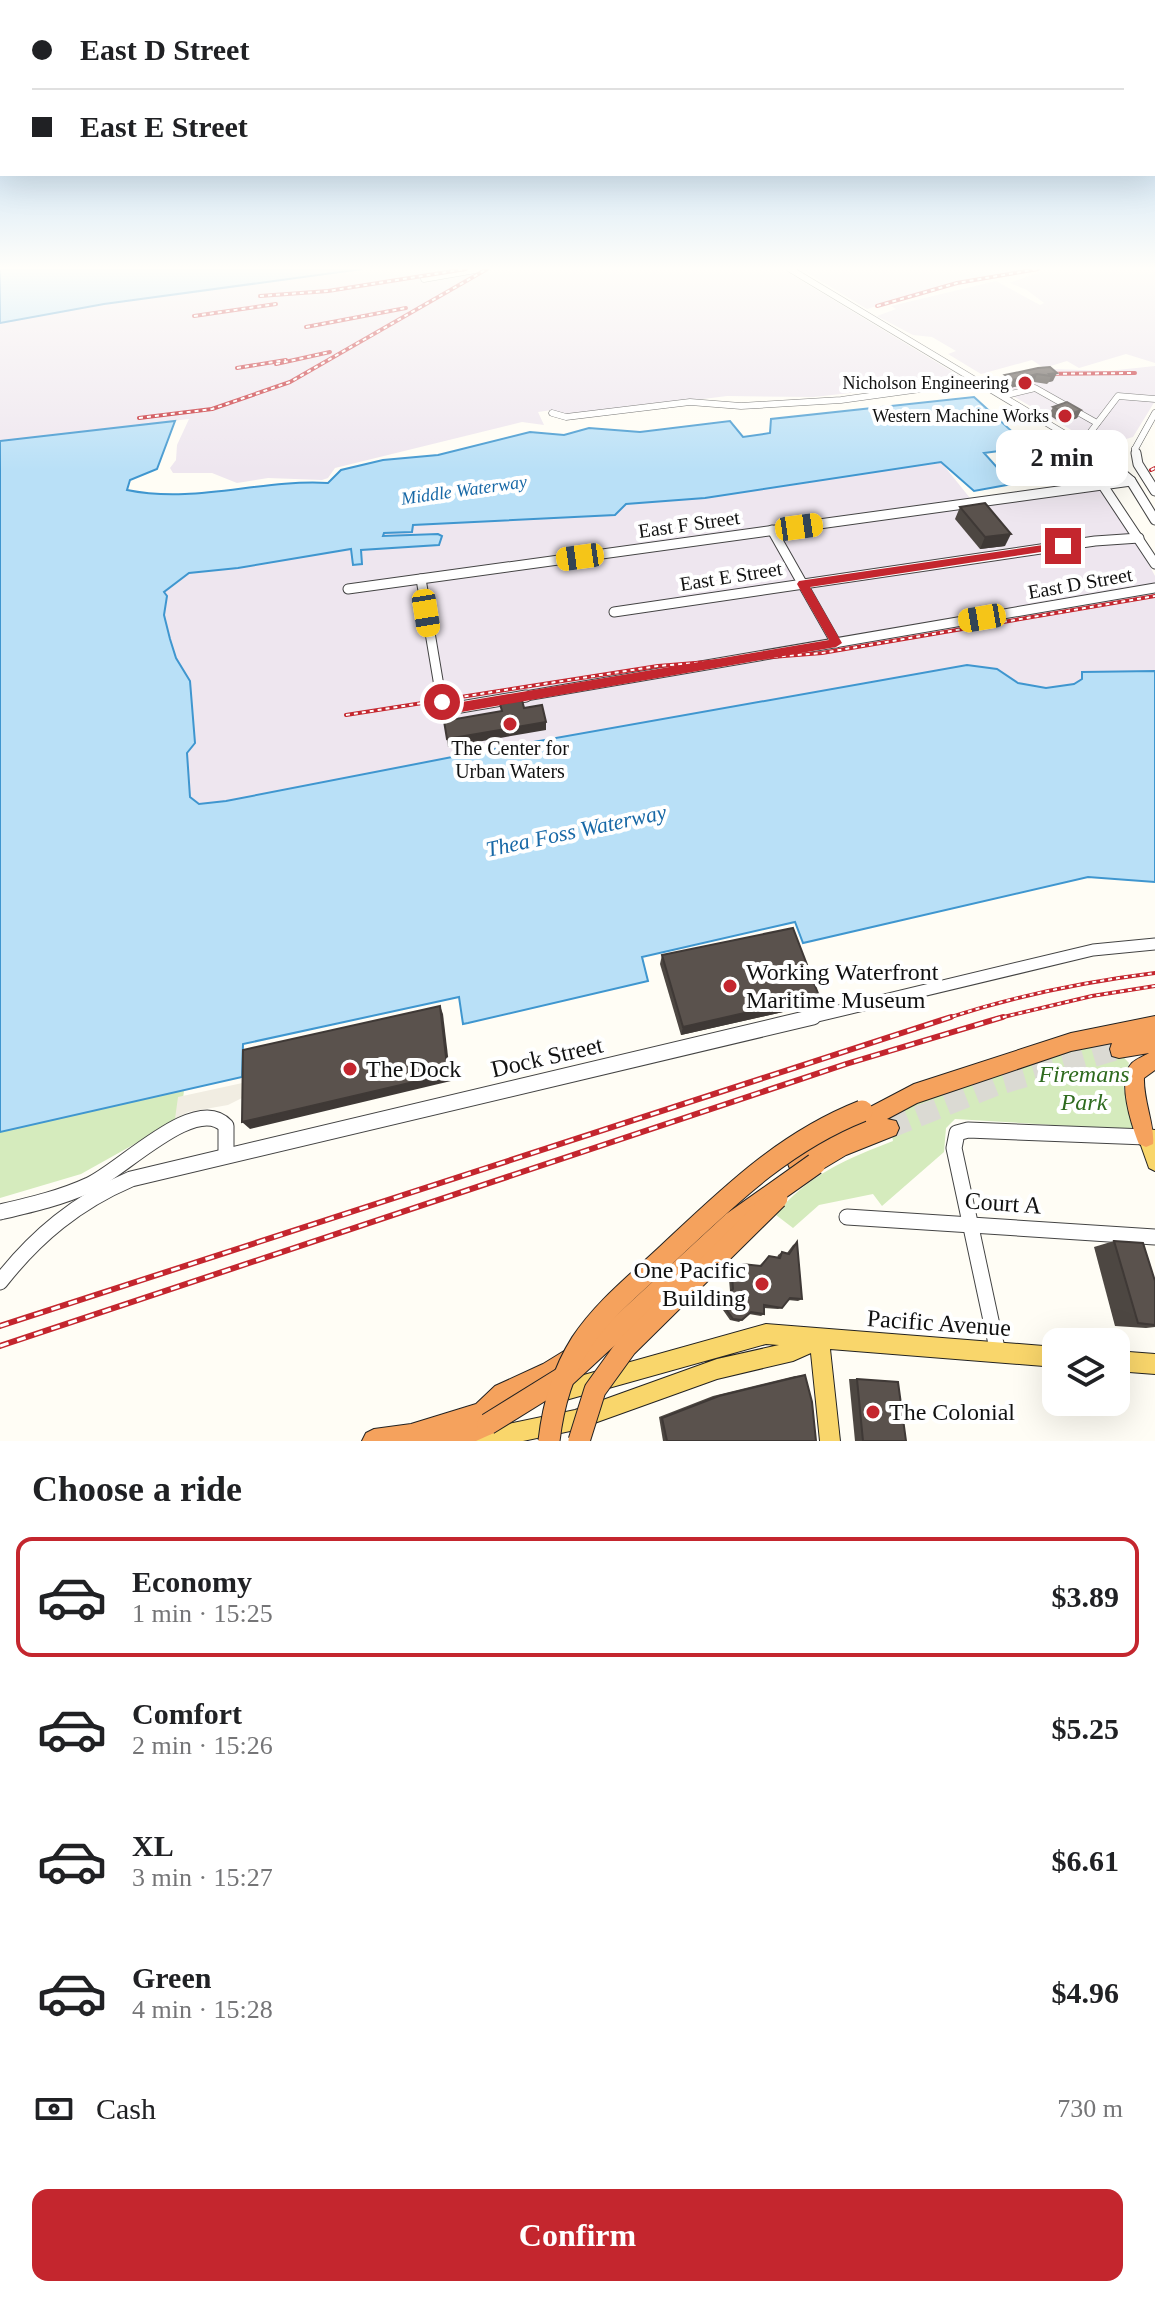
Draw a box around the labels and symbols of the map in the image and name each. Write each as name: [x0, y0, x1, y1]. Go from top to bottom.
place label: Nicholson Engineering: [843, 373, 1009, 393]
marker: Nicholson Engineering: [1016, 374, 1034, 392]
place label: Western Machine Works: [872, 406, 1049, 426]
marker: Western Machine Works: [1056, 407, 1074, 425]
callout: 2 min: [997, 430, 1129, 486]
water label: Middle Waterway: [399, 471, 528, 509]
street label: East F Street: [637, 506, 742, 542]
car: [774, 512, 824, 542]
route end: [1045, 528, 1081, 564]
car: [555, 542, 605, 572]
street label: East E Street: [678, 557, 784, 595]
street label: East D Street: [1026, 563, 1134, 603]
car: [410, 587, 442, 639]
car: [956, 602, 1008, 634]
route start: [424, 684, 460, 720]
marker: The Center for Urban Waters: [501, 715, 519, 733]
place label: The Center for Urban Waters: [451, 737, 569, 782]
water label: Thea Foss Waterway: [484, 799, 669, 862]
place label: Working Waterfront Maritime Museum: [746, 959, 939, 1013]
marker: Working Waterfront Maritime Museum: [721, 977, 739, 995]
street label: Dock Street: [489, 1031, 606, 1082]
place label: The Dock: [366, 1056, 461, 1082]
marker: The Dock: [341, 1060, 359, 1078]
park label: Firemans Park: [1037, 1061, 1130, 1115]
street label: Court A: [964, 1187, 1043, 1219]
place label: One Pacific Building: [633, 1257, 746, 1311]
marker: One Pacific Building: [753, 1275, 771, 1293]
street label: Pacific Avenue: [866, 1305, 1012, 1341]
place label: The Colonial: [889, 1399, 1015, 1425]
marker: The Colonial: [864, 1403, 882, 1421]

